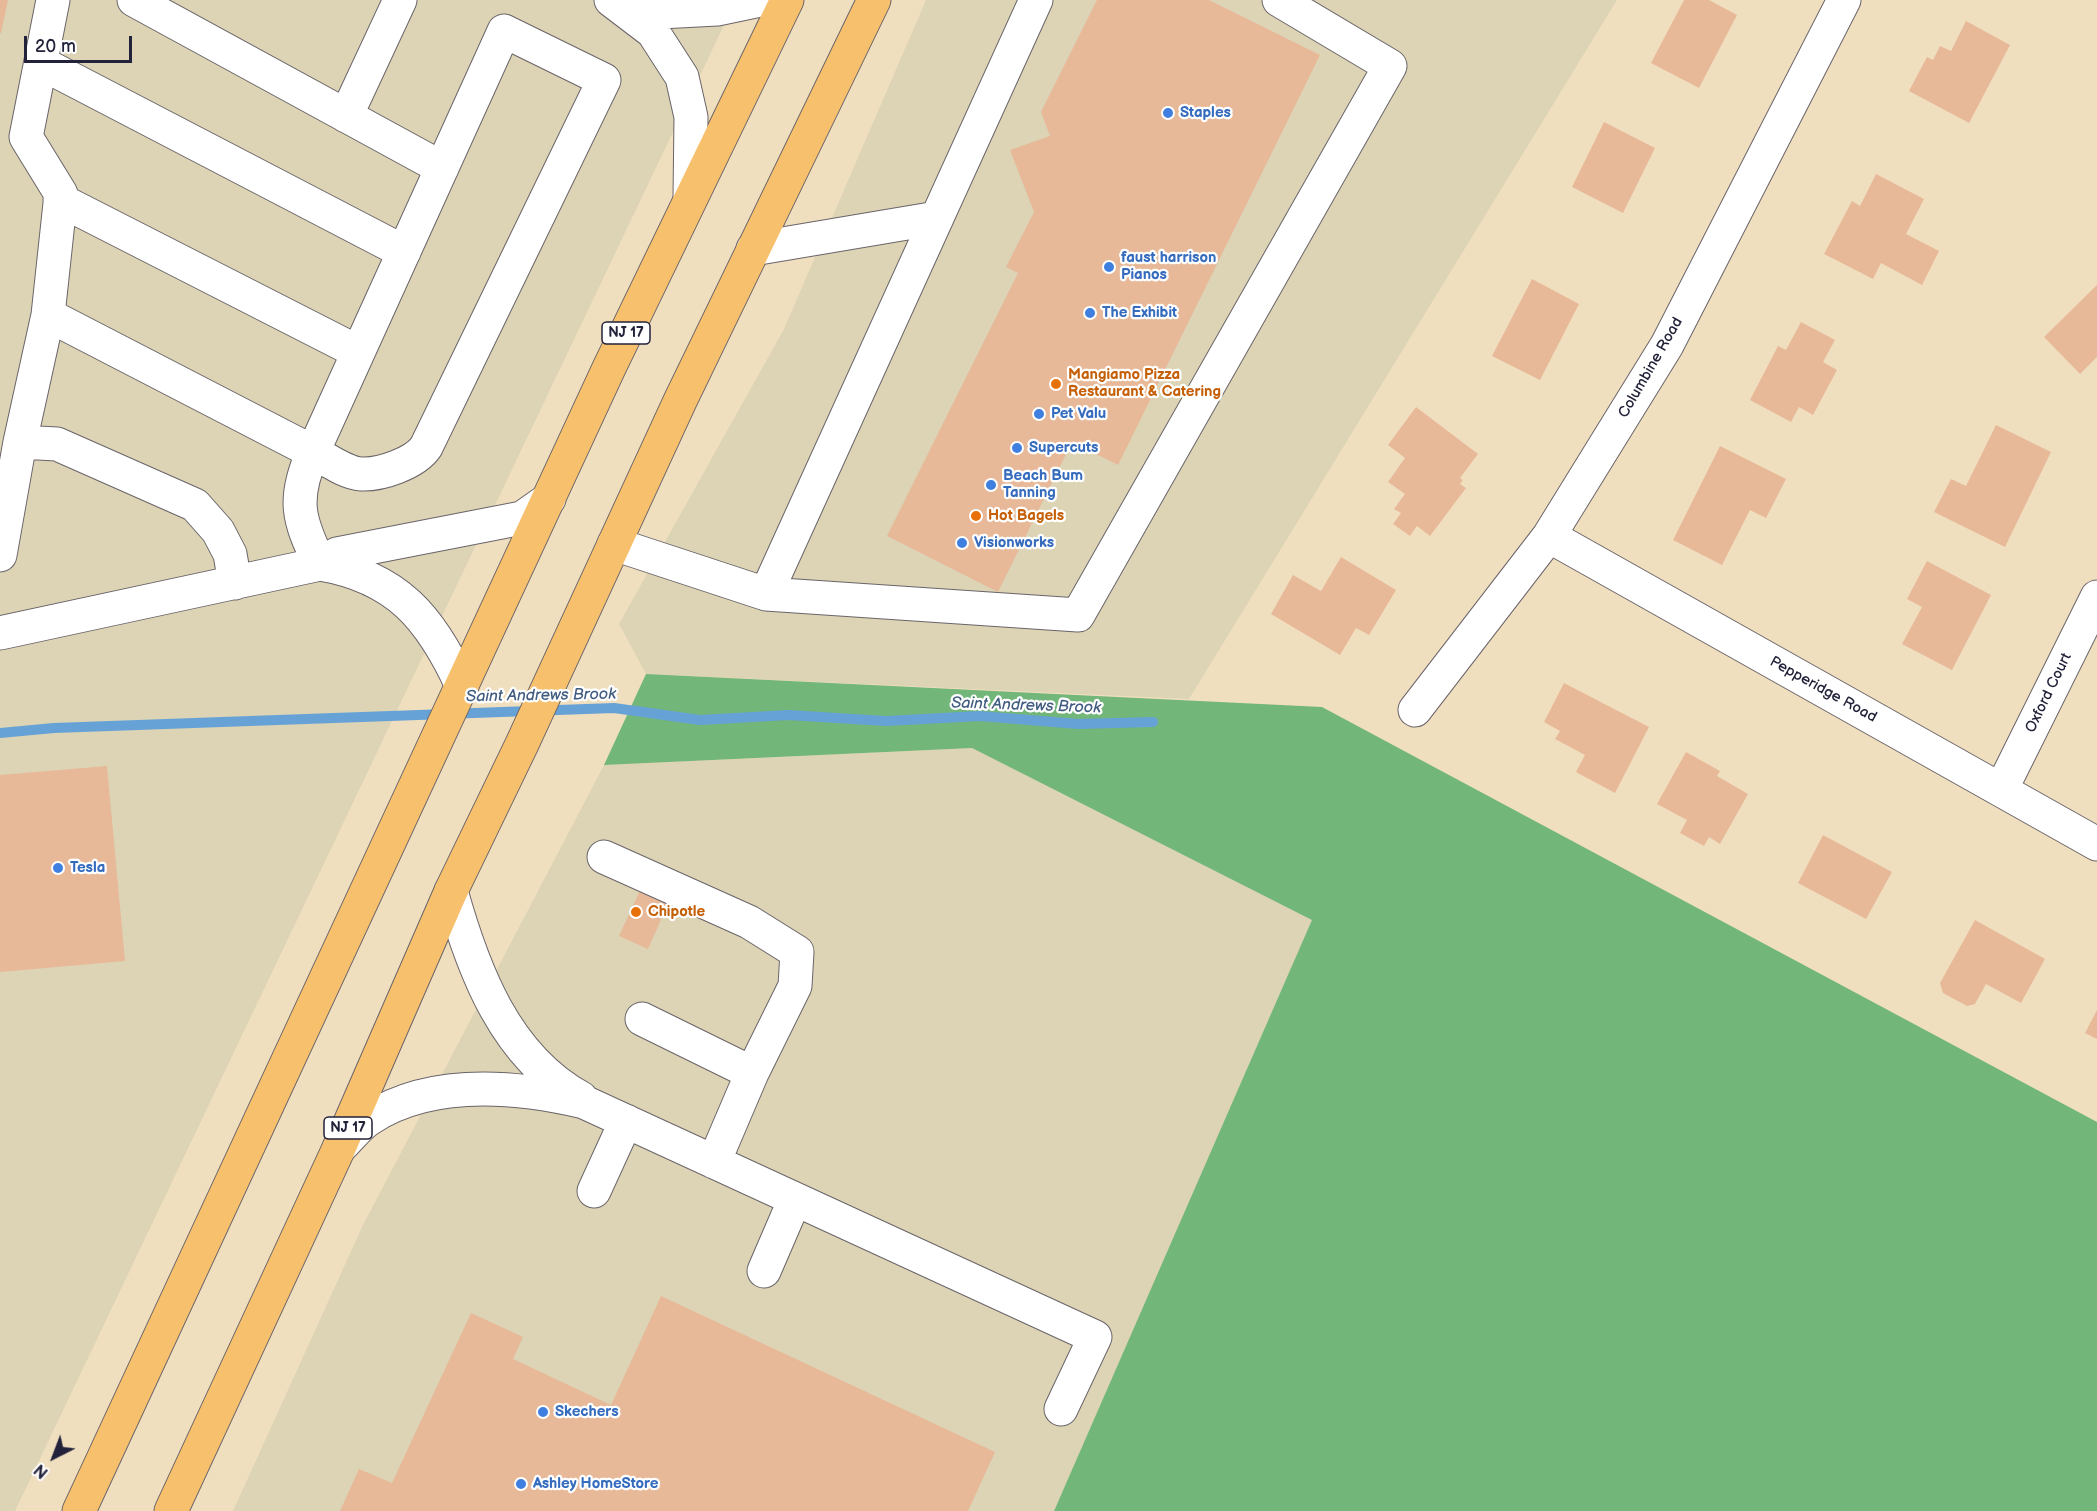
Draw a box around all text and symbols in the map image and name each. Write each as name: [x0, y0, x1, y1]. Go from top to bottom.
scale bar: [27, 24, 135, 62]
text: 20 m: [35, 36, 76, 57]
place label: Staples: [1180, 104, 1231, 122]
marker: Staples: [1161, 106, 1175, 120]
place label: faust harrison Pianos: [1121, 249, 1216, 284]
marker: faust harrison Pianos: [1102, 260, 1116, 274]
place label: The Exhibit: [1102, 304, 1177, 322]
marker: The Exhibit: [1083, 306, 1097, 320]
street label: Columbine Road: [1615, 315, 1687, 421]
road number: NJ 17: [602, 322, 650, 344]
place label: Mangiamo Pizza Restaurant & Catering: [1068, 366, 1221, 401]
marker: Mangiamo Pizza Restaurant & Catering: [1049, 377, 1063, 391]
place label: Pet Valu: [1051, 405, 1106, 423]
marker: Pet Valu: [1032, 407, 1046, 421]
place label: Supercuts: [1029, 439, 1098, 457]
marker: Supercuts: [1010, 441, 1024, 455]
place label: Beach Bum Tanning: [1003, 467, 1083, 502]
marker: Beach Bum Tanning: [984, 478, 998, 492]
place label: Hot Bagels: [988, 507, 1064, 525]
marker: Hot Bagels: [969, 509, 983, 523]
place label: Visionworks: [974, 534, 1054, 552]
marker: Visionworks: [955, 536, 969, 550]
street label: Oxford Court: [2022, 650, 2076, 736]
street label: Pepperidge Road: [1766, 653, 1880, 727]
water label: Saint Andrews Brook: [466, 685, 616, 707]
water label: Saint Andrews Brook: [951, 694, 1101, 718]
place label: Tesla: [70, 859, 105, 877]
marker: Tesla: [51, 861, 65, 875]
place label: Chipotle: [648, 903, 705, 921]
marker: Chipotle: [629, 905, 643, 919]
road number: NJ 17: [324, 1117, 372, 1139]
place label: Skechers: [555, 1403, 619, 1421]
marker: Skechers: [536, 1405, 550, 1419]
north arrow: [24, 1427, 84, 1487]
text: N: [31, 1460, 52, 1482]
place label: Ashley HomeStore: [533, 1475, 658, 1493]
marker: Ashley HomeStore: [514, 1477, 528, 1491]

